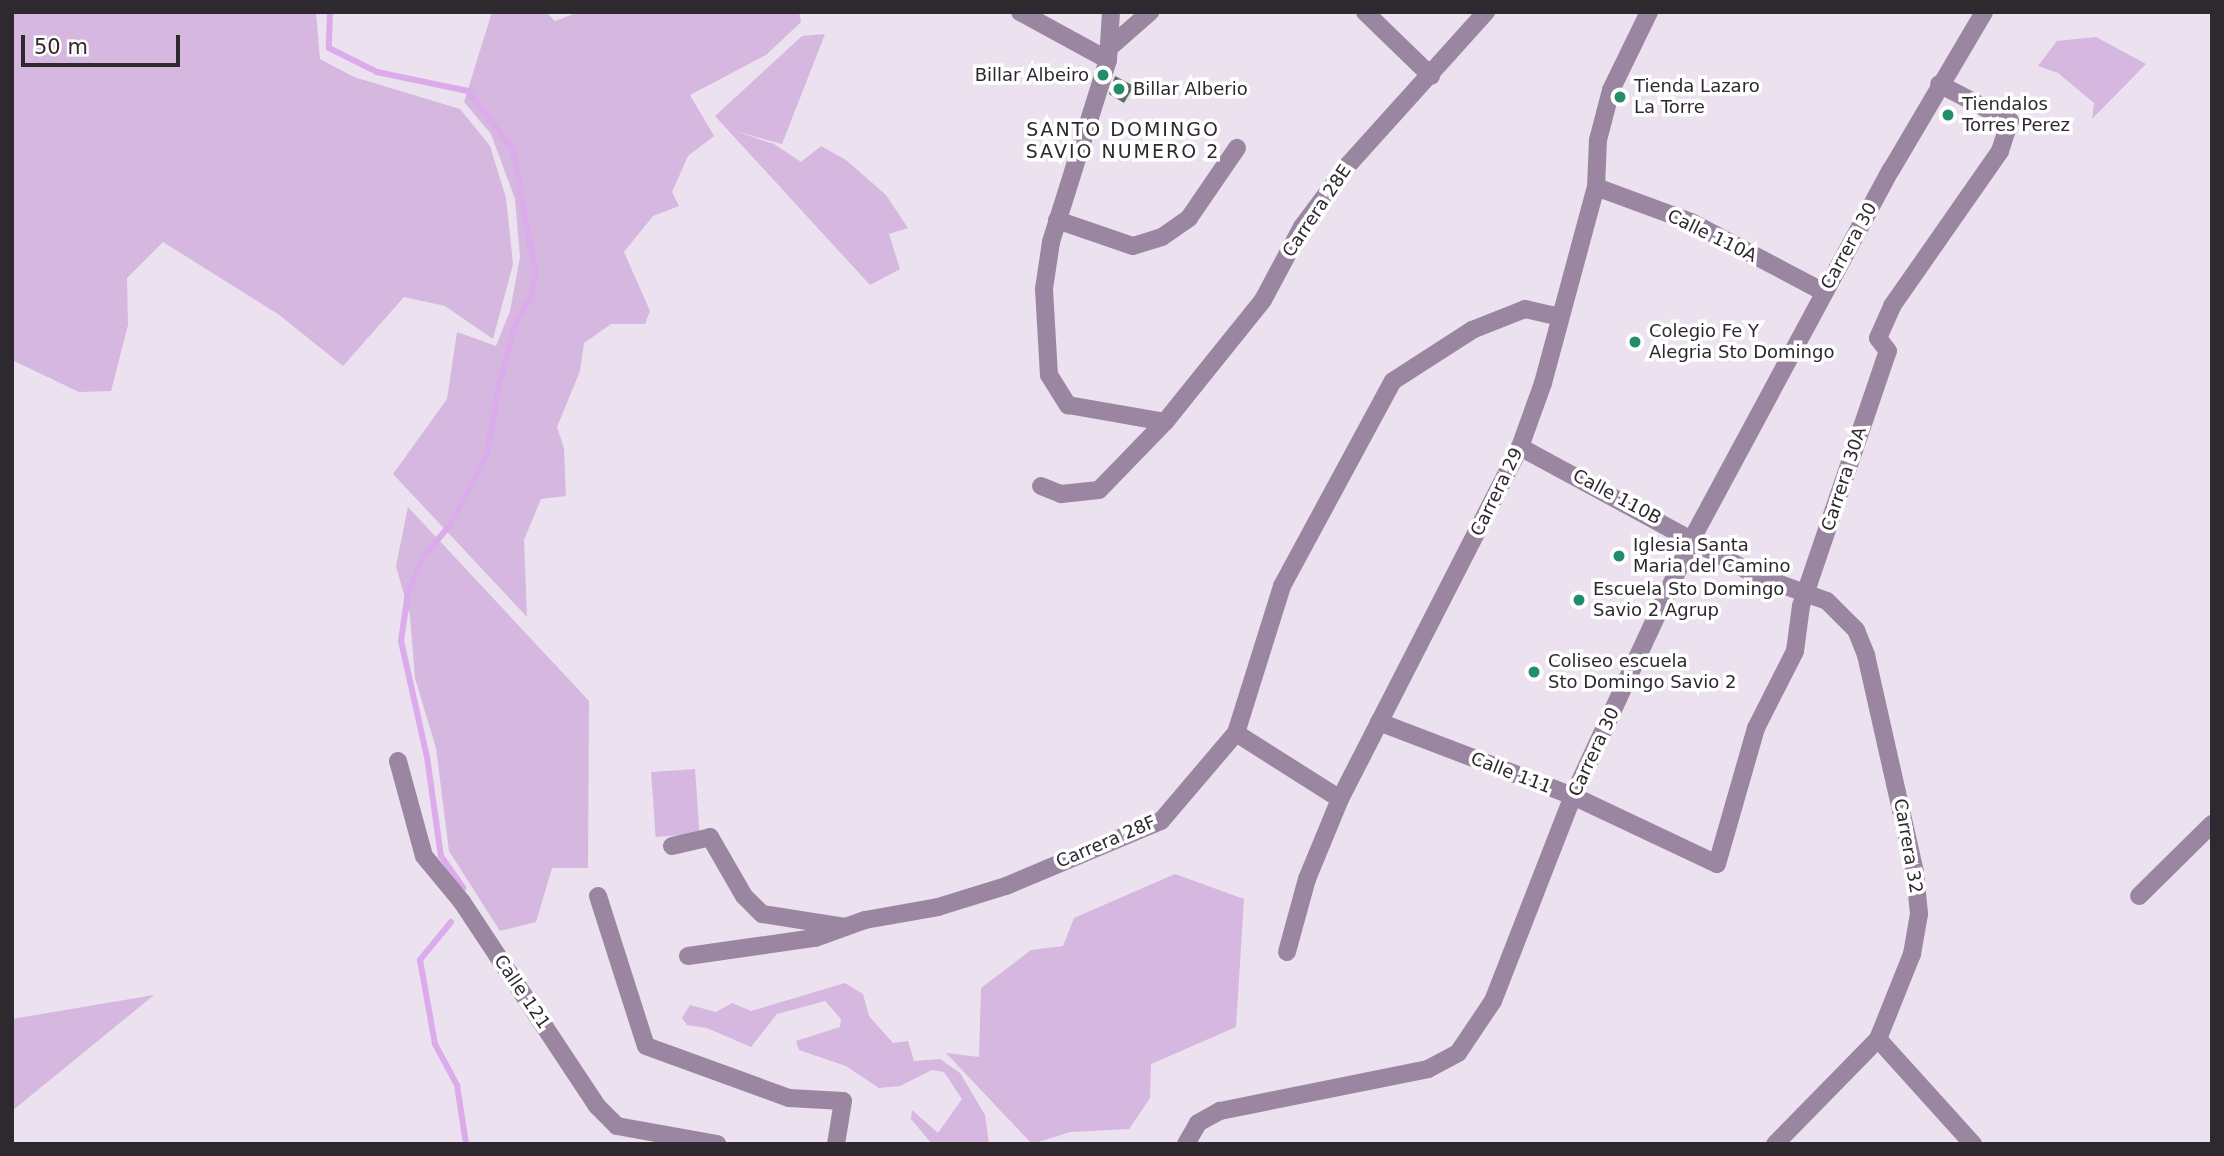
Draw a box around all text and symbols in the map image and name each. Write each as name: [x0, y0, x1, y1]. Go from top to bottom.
scale bar: [24, 21, 184, 65]
text: 50 m: [34, 35, 88, 59]
place label: Billar Albeiro: [975, 64, 1089, 86]
marker: Billar Albeiro: [1095, 67, 1111, 83]
place label: Tienda Lazaro La Torre: [1634, 76, 1760, 119]
place label: Billar Alberio: [1133, 78, 1248, 100]
marker: Billar Alberio: [1111, 81, 1127, 97]
marker: Tienda Lazaro La Torre: [1612, 89, 1628, 105]
place label: Tiendalos Torres Perez: [1962, 94, 2070, 136]
marker: Tiendalos Torres Perez: [1940, 107, 1956, 123]
district label: SANTO DOMINGO SAVIO NUMERO 2: [1027, 119, 1219, 163]
street label: Carrera 28E: [1278, 161, 1356, 261]
street label: Carrera 30: [1816, 199, 1882, 293]
street label: Calle 110A: [1664, 205, 1760, 267]
place label: Colegio Fe Y Alegria Sto Domingo: [1649, 321, 1834, 364]
marker: Colegio Fe Y Alegria Sto Domingo: [1627, 334, 1643, 350]
street label: Carrera 30A: [1817, 424, 1871, 534]
street label: Carrera 29: [1466, 444, 1528, 540]
street label: Calle 110B: [1569, 465, 1665, 529]
place label: Iglesia Santa Maria del Camino: [1633, 535, 1790, 578]
marker: Iglesia Santa Maria del Camino: [1611, 548, 1627, 564]
place label: Escuela Sto Domingo Savio 2 Agrup: [1593, 579, 1784, 622]
marker: Escuela Sto Domingo Savio 2 Agrup: [1571, 592, 1587, 608]
place label: Coliseo escuela Sto Domingo Savio 2: [1548, 651, 1736, 694]
marker: Coliseo escuela Sto Domingo Savio 2: [1526, 664, 1542, 680]
street label: Carrera 30: [1564, 704, 1624, 800]
street label: Calle 111: [1468, 748, 1554, 798]
street label: Carrera 32: [1889, 797, 1927, 895]
street label: Carrera 28F: [1053, 811, 1159, 873]
street label: Calle 121: [489, 951, 555, 1033]

